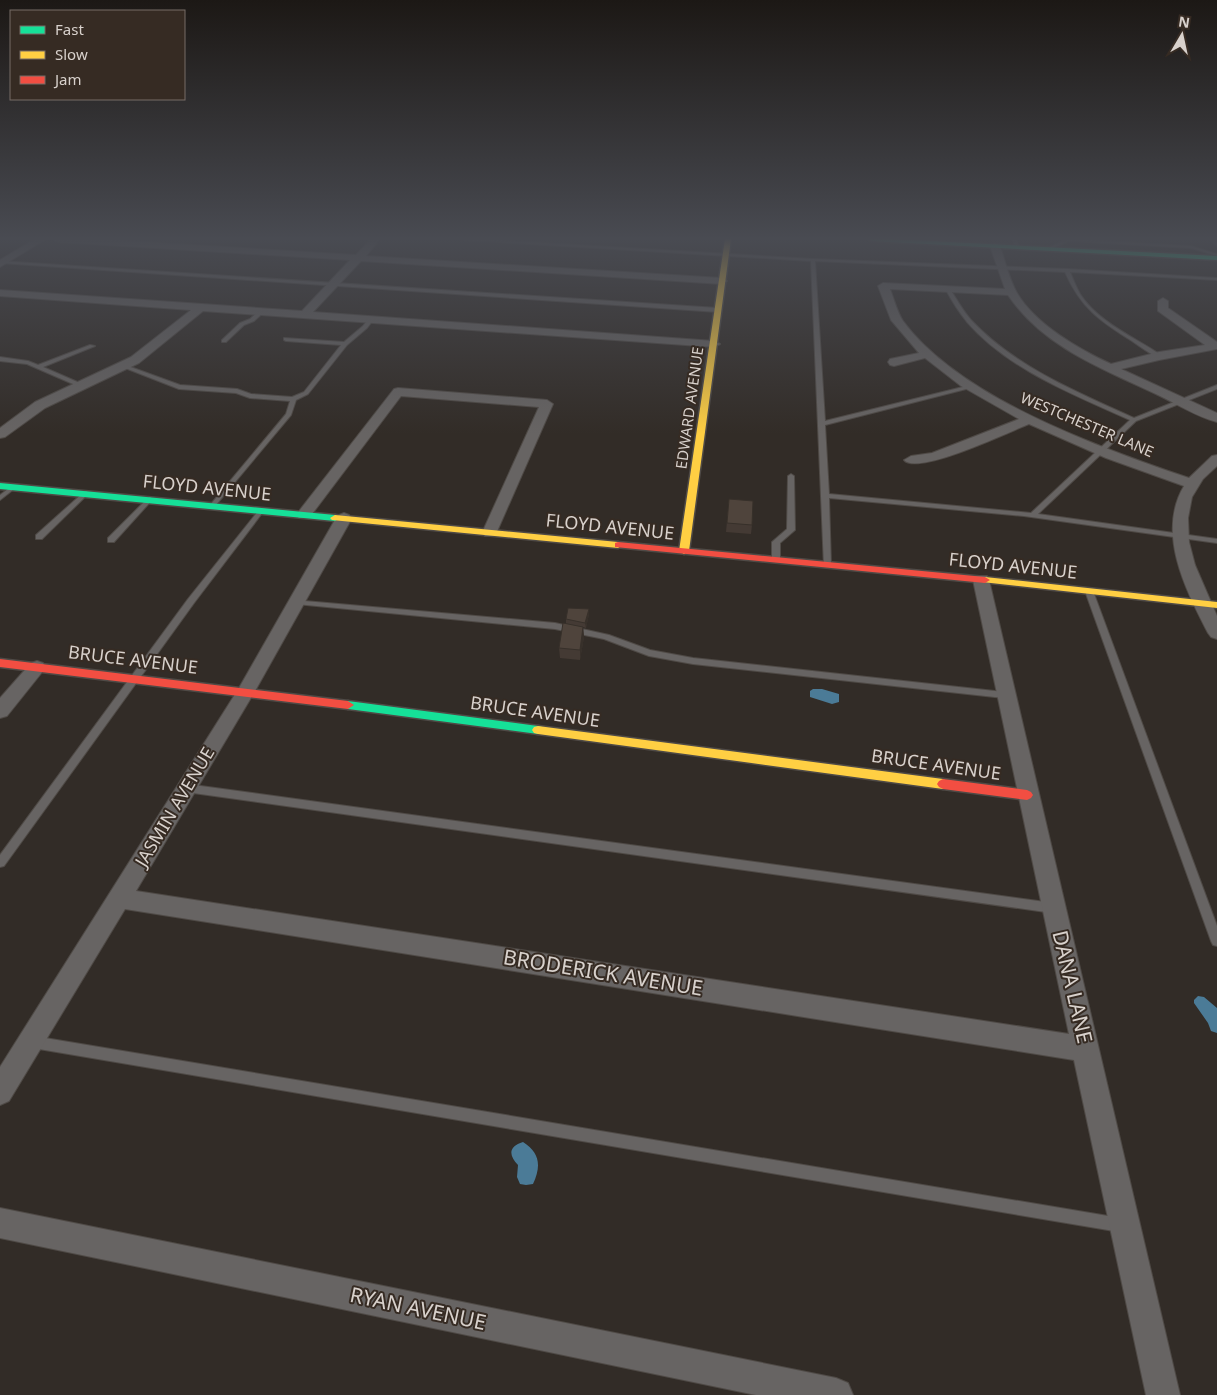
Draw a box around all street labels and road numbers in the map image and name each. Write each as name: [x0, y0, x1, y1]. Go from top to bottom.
street label: EDWARD AVENUE: [671, 345, 707, 470]
street label: WESTCHESTER LANE: [1018, 387, 1157, 461]
street label: FLOYD AVENUE: [142, 468, 272, 506]
street label: FLOYD AVENUE: [545, 507, 675, 545]
street label: FLOYD AVENUE: [948, 546, 1078, 584]
street label: BRUCE AVENUE: [67, 639, 199, 679]
street label: BRUCE AVENUE: [469, 690, 601, 732]
street label: JASMIN AVENUE: [128, 742, 219, 872]
street label: BRUCE AVENUE: [870, 743, 1002, 785]
street label: DANA LANE: [1046, 927, 1100, 1046]
street label: BRODERICK AVENUE: [501, 942, 705, 1002]
street label: RYAN AVENUE: [348, 1280, 489, 1336]

